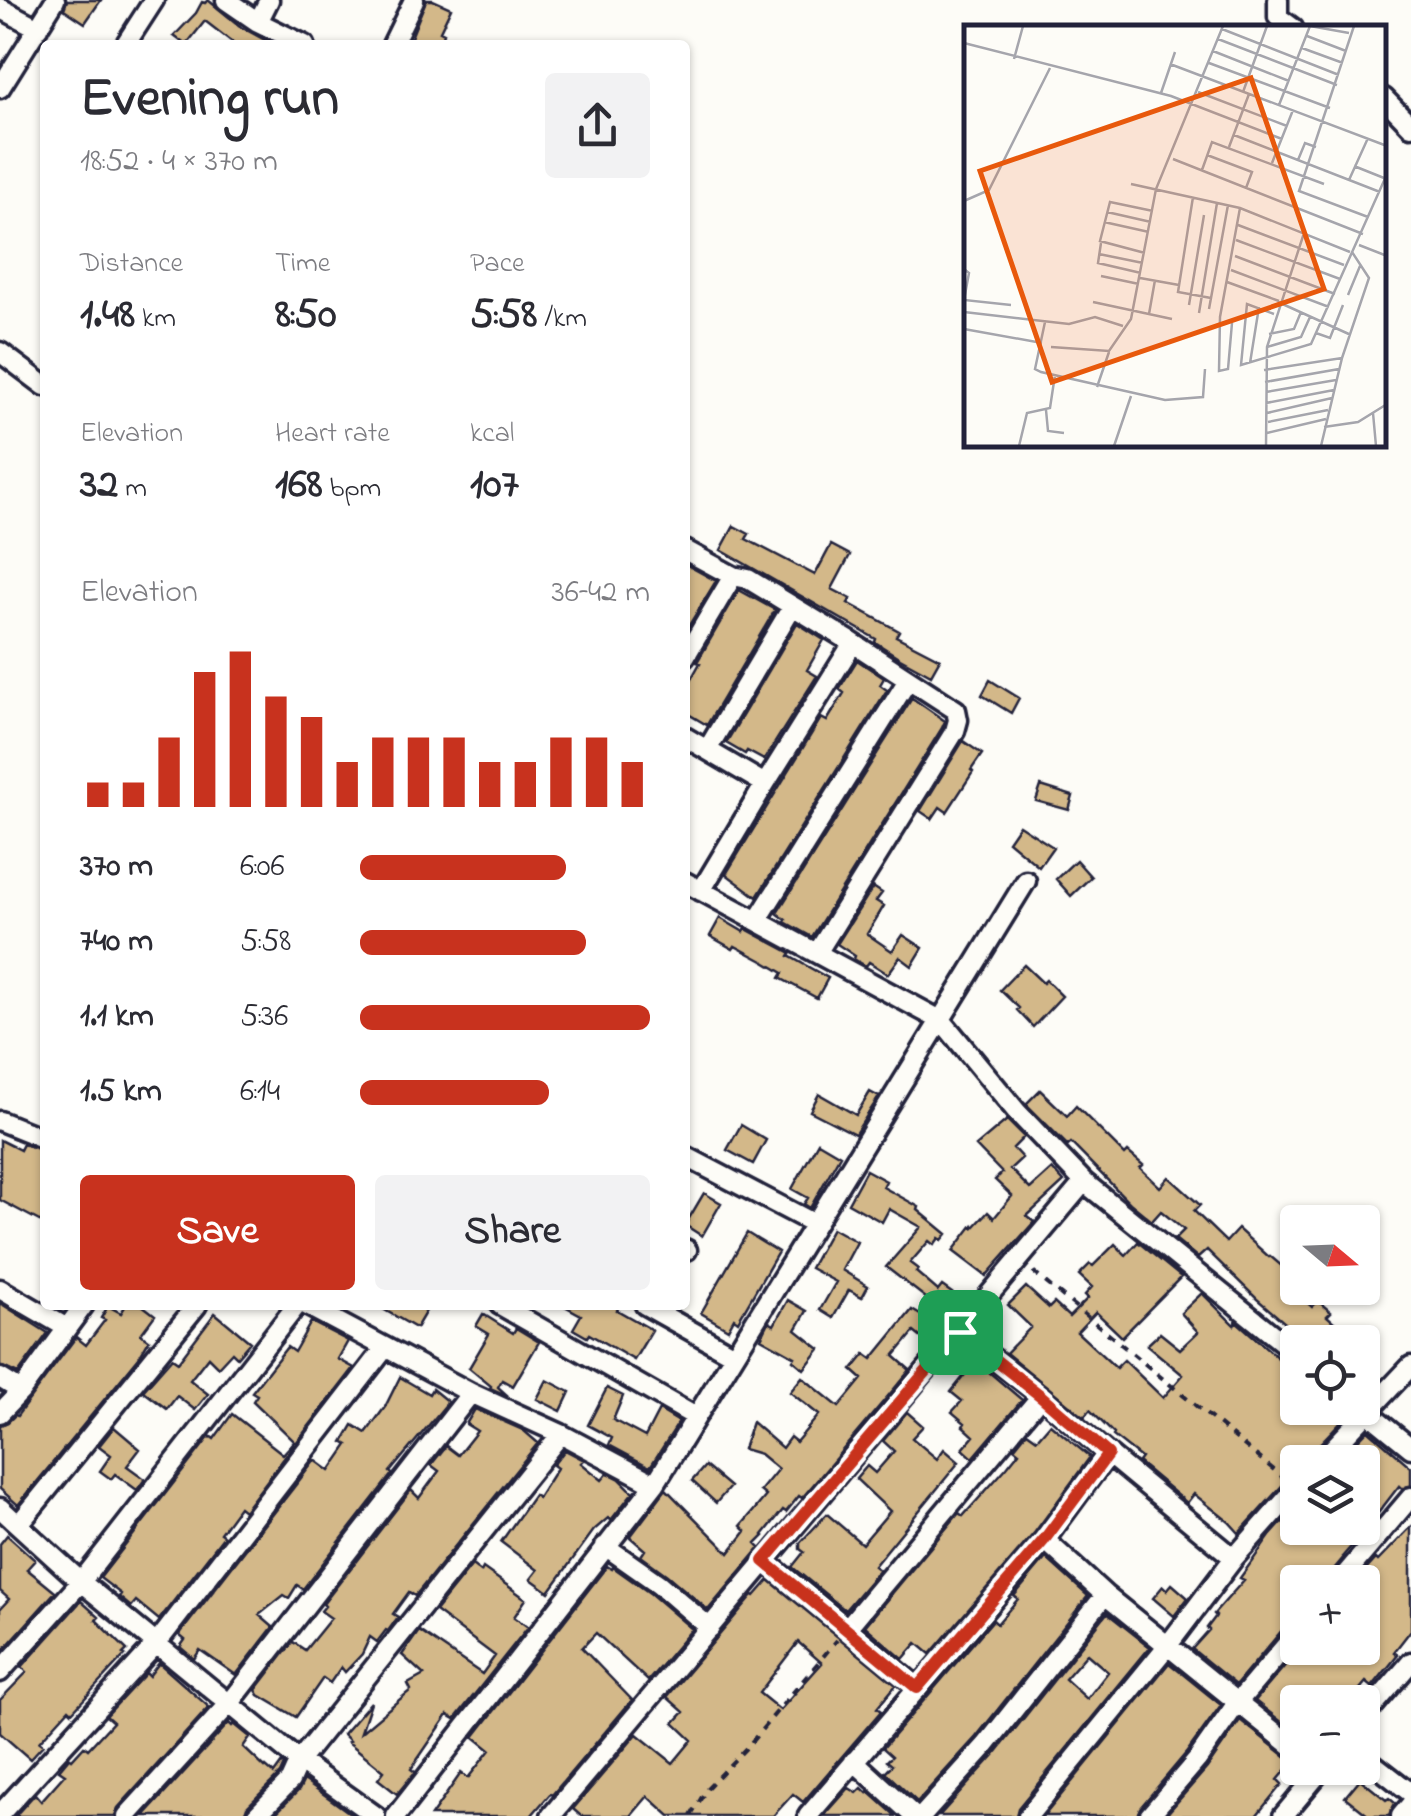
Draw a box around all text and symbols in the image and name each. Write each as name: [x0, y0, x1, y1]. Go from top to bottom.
inset map: [964, 25, 1386, 448]
text: Evening run: [80, 61, 339, 141]
button: share: [545, 73, 650, 178]
text: 18:52 · 4 × 370 m: [80, 139, 278, 186]
text: Distance: [80, 244, 183, 285]
text: Time: [275, 244, 330, 285]
text: Pace: [470, 244, 525, 285]
text: 1.48: [80, 285, 135, 346]
text: 8:50: [275, 285, 337, 346]
text: 5:58: [470, 285, 537, 346]
text: km: [135, 299, 176, 340]
text: /km: [537, 299, 587, 340]
text: Elevation: [80, 414, 183, 455]
text: Heart rate: [275, 414, 390, 455]
text: kcal: [470, 414, 515, 455]
text: 32: [80, 455, 118, 516]
text: 168: [275, 455, 323, 516]
text: 107: [470, 455, 519, 516]
text: m: [118, 469, 147, 510]
text: bpm: [323, 469, 381, 510]
text: Elevation: [80, 570, 198, 617]
text: 36–42 m: [552, 570, 650, 617]
text: 370 m: [80, 844, 153, 891]
text: 6:06: [240, 844, 285, 891]
text: 740 m: [80, 919, 153, 966]
text: 5:58: [240, 919, 291, 966]
text: 1.1 km: [80, 994, 154, 1041]
text: 5:36: [240, 994, 288, 1041]
text: 1.5 km: [80, 1069, 162, 1116]
text: 6:14: [240, 1069, 280, 1116]
button: Save: [80, 1175, 355, 1290]
button: Share: [375, 1175, 650, 1290]
north arrow: [1280, 1205, 1380, 1305]
map controls: [1280, 1205, 1380, 1785]
pin: [918, 1290, 1003, 1375]
icon: arrive: [933, 1305, 988, 1360]
button: locate: [1280, 1325, 1380, 1425]
button: layers: [1280, 1445, 1380, 1545]
button: +: [1280, 1565, 1380, 1665]
button: −: [1280, 1685, 1380, 1785]

